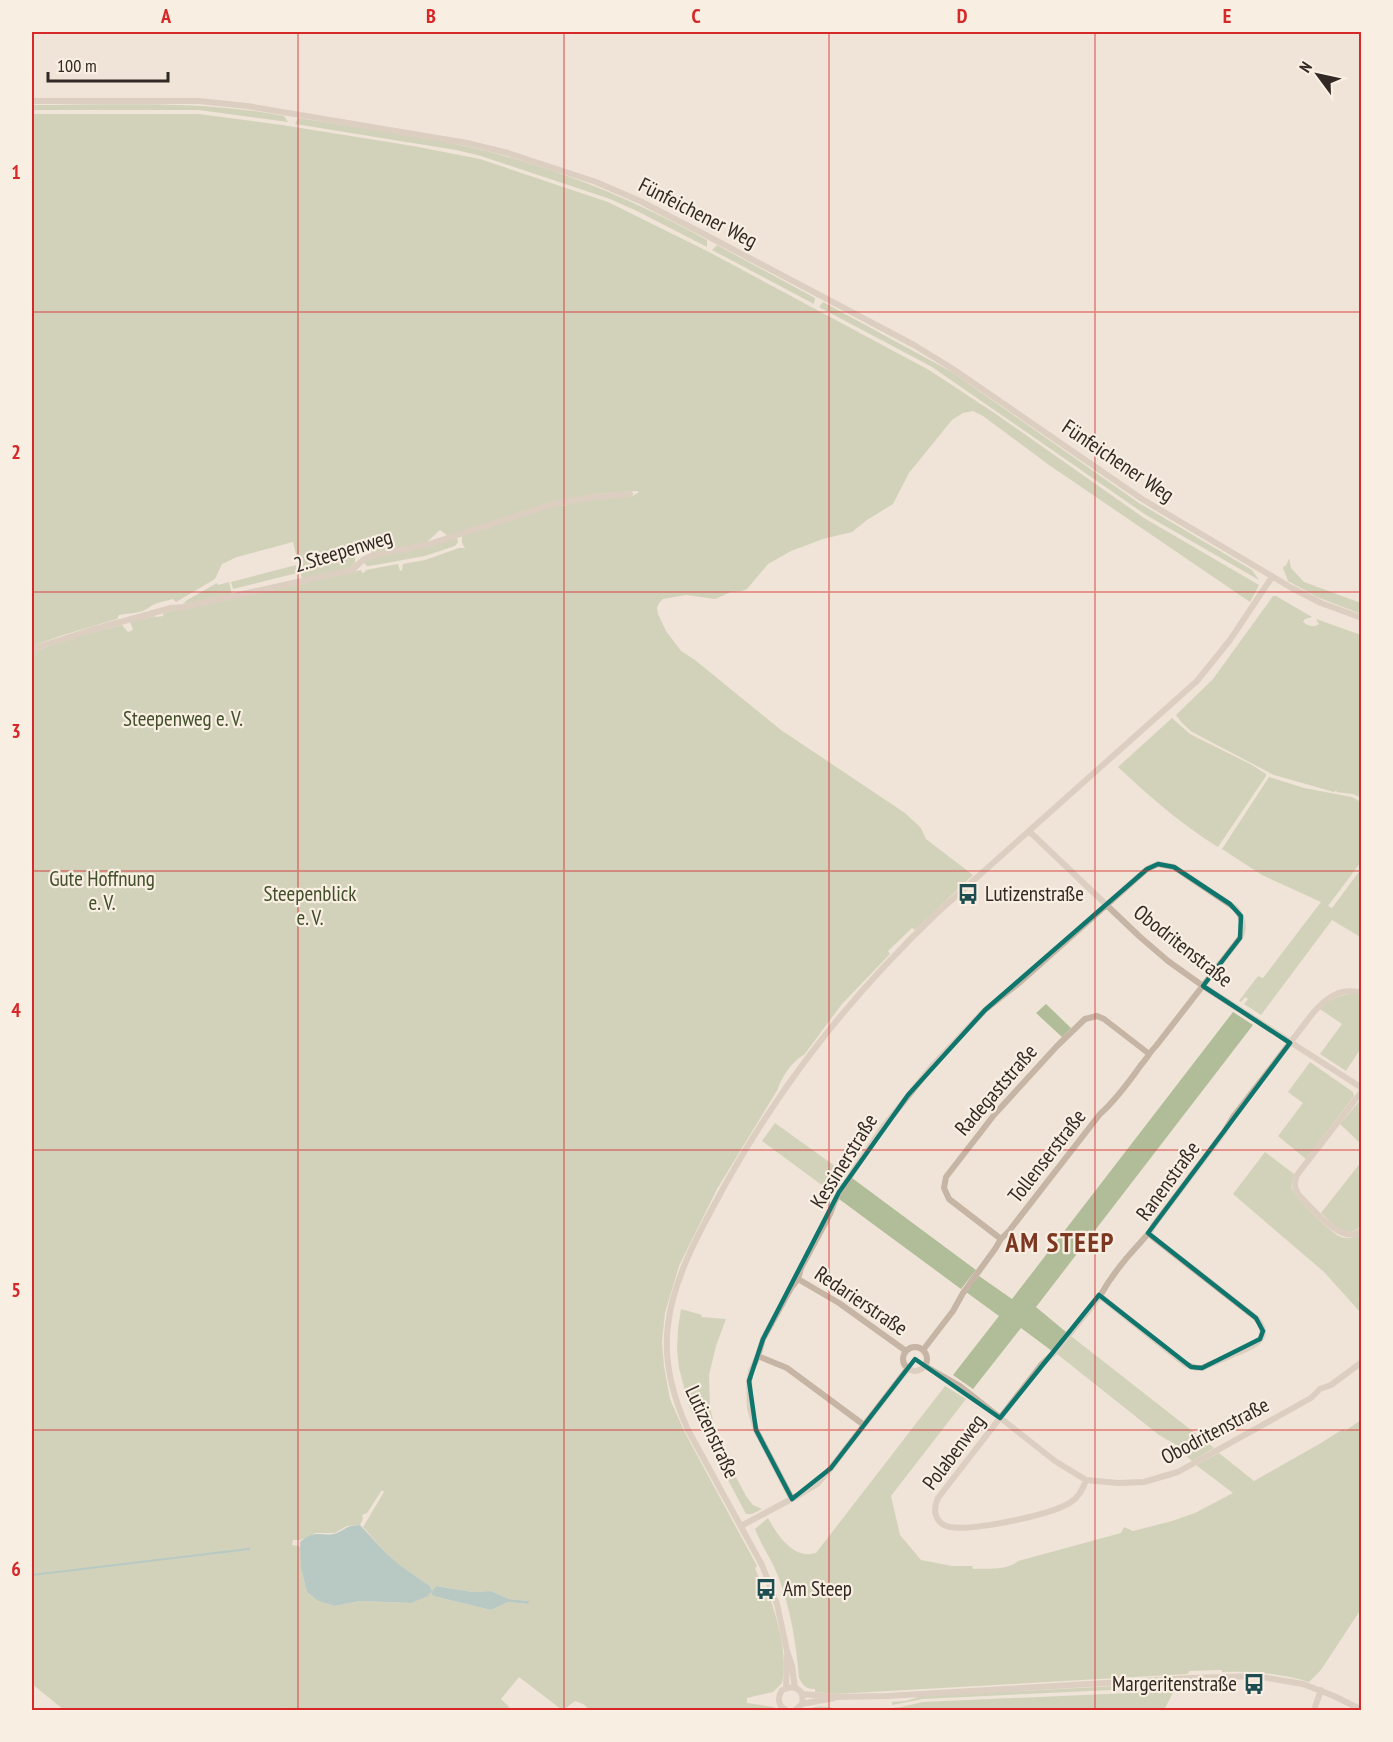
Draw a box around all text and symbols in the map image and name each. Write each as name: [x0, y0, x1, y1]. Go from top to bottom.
text: A: [160, 3, 172, 29]
text: B: [426, 3, 436, 29]
text: C: [691, 3, 701, 29]
text: D: [957, 3, 968, 29]
text: E: [1223, 3, 1231, 29]
scale bar: [48, 45, 168, 83]
north arrow: [1288, 45, 1348, 105]
text: 100 m: [57, 54, 97, 77]
text: N: [1295, 58, 1316, 76]
text: 1: [11, 159, 21, 185]
street label: Fünfeichener Weg: [634, 171, 762, 254]
street label: Fünfeichener Weg: [1057, 413, 1180, 508]
text: 2: [11, 439, 21, 465]
street label: 2.Steepenweg: [290, 523, 395, 578]
park label: Steepenweg e. V.: [123, 705, 243, 732]
text: 3: [11, 718, 21, 744]
park label: Gute Hoffnung e. V.: [49, 865, 155, 916]
park label: Steepenblick e. V.: [264, 880, 357, 931]
place label: Lutizenstraße: [985, 880, 1084, 907]
bus stop icon: Lutizenstraße: [956, 882, 980, 906]
street label: Obodritenstraße: [1128, 898, 1238, 993]
text: 4: [11, 997, 21, 1023]
street label: Radegaststraße: [949, 1038, 1043, 1141]
street label: Tollenserstraße: [1002, 1103, 1092, 1208]
street label: Kessinerstraße: [804, 1108, 883, 1213]
street label: Ranenstraße: [1130, 1136, 1205, 1226]
district label: AM STEEP: [1004, 1225, 1115, 1259]
street label: Redarierstraße: [810, 1260, 913, 1341]
text: 5: [11, 1277, 21, 1303]
street label: Lutizenstraße: [679, 1381, 746, 1482]
street label: Obodritenstraße: [1156, 1391, 1273, 1470]
street label: Polabenweg: [916, 1408, 991, 1495]
text: 6: [11, 1556, 21, 1582]
place label: Am Steep: [783, 1575, 852, 1602]
bus stop icon: Am Steep: [754, 1577, 778, 1601]
place label: Margeritenstraße: [1112, 1670, 1237, 1697]
bus stop icon: Margeritenstraße: [1242, 1672, 1266, 1696]

